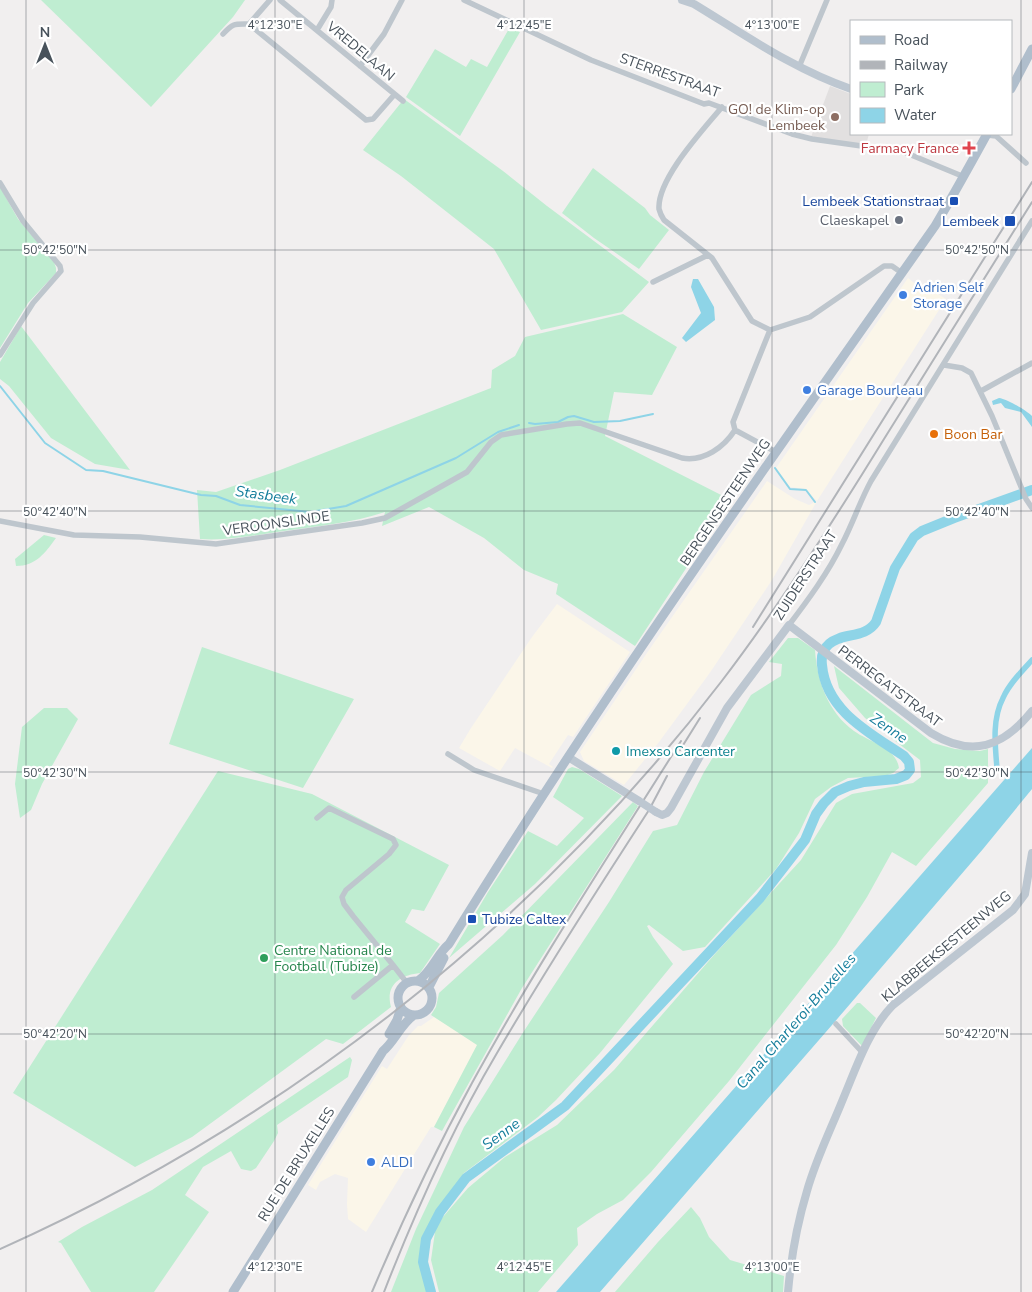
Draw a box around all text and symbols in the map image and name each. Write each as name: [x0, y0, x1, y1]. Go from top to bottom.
text: 4°12'30"E: [248, 17, 302, 33]
street label: VREDELAAN: [322, 17, 399, 86]
text: 4°12'45"E: [497, 17, 551, 33]
text: 4°13'00"E: [745, 17, 799, 33]
north arrow: [20, 20, 70, 70]
legend: [850, 20, 1012, 135]
text: N: [40, 23, 50, 42]
text: Road: [894, 30, 929, 50]
street label: STERRESTRAAT: [617, 48, 723, 103]
text: Railway: [894, 55, 948, 75]
text: Park: [894, 80, 924, 100]
place label: GO! de Klim-op Lembeek: [728, 100, 826, 135]
text: Water: [894, 105, 937, 125]
marker: GO! de Klim-op Lembeek: [829, 111, 841, 123]
place label: Farmacy France: [861, 139, 959, 158]
marker: Farmacy France: [963, 142, 975, 154]
place label: Lembeek Stationstraat: [802, 192, 944, 211]
marker: Lembeek Stationstraat: [948, 195, 960, 207]
place label: Claeskapel: [820, 211, 890, 230]
place label: Lembeek: [942, 212, 1000, 231]
marker: Claeskapel: [893, 214, 905, 226]
marker: Lembeek: [1003, 214, 1017, 228]
text: 50°42'50"N: [23, 242, 87, 258]
text: 50°42'50"N: [945, 242, 1009, 258]
place label: Adrien Self Storage: [913, 278, 984, 313]
marker: Adrien Self Storage: [897, 289, 909, 301]
place label: Garage Bourleau: [817, 381, 923, 400]
marker: Garage Bourleau: [801, 384, 813, 396]
place label: Boon Bar: [944, 425, 1002, 444]
marker: Boon Bar: [928, 428, 940, 440]
street label: BERGENSESTEENWEG: [676, 435, 775, 570]
water label: Stasbeek: [234, 481, 298, 509]
text: 50°42'40"N: [23, 504, 87, 520]
text: 50°42'40"N: [945, 504, 1009, 520]
street label: VEROONSLINDE: [220, 507, 331, 541]
street label: ZUIDERSTRAAT: [769, 526, 842, 624]
street label: PERREGATSTRAAT: [834, 641, 946, 732]
water label: Zenne: [866, 708, 912, 748]
place label: Imexso Carcenter: [626, 742, 735, 761]
marker: Imexso Carcenter: [610, 745, 622, 757]
text: 50°42'30"N: [23, 765, 87, 781]
text: 50°42'30"N: [945, 765, 1009, 781]
street label: KLABBEEKSESTEENWEG: [877, 886, 1015, 1006]
place label: Tubize Caltex: [482, 910, 567, 929]
marker: Tubize Caltex: [466, 913, 478, 925]
place label: Centre National de Football (Tubize): [274, 941, 392, 976]
water label: Canal Charleroi-Bruxelles: [731, 949, 861, 1093]
marker: Centre National de Football (Tubize): [258, 952, 270, 964]
text: 50°42'20"N: [23, 1026, 87, 1042]
text: 50°42'20"N: [945, 1026, 1009, 1042]
street label: RUE DE BRUXELLES: [254, 1103, 340, 1225]
water label: Senne: [478, 1113, 524, 1155]
place label: ALDI: [381, 1153, 413, 1172]
marker: ALDI: [365, 1156, 377, 1168]
text: 4°12'30"E: [248, 1259, 302, 1275]
text: 4°12'45"E: [497, 1259, 551, 1275]
text: 4°13'00"E: [745, 1259, 799, 1275]

